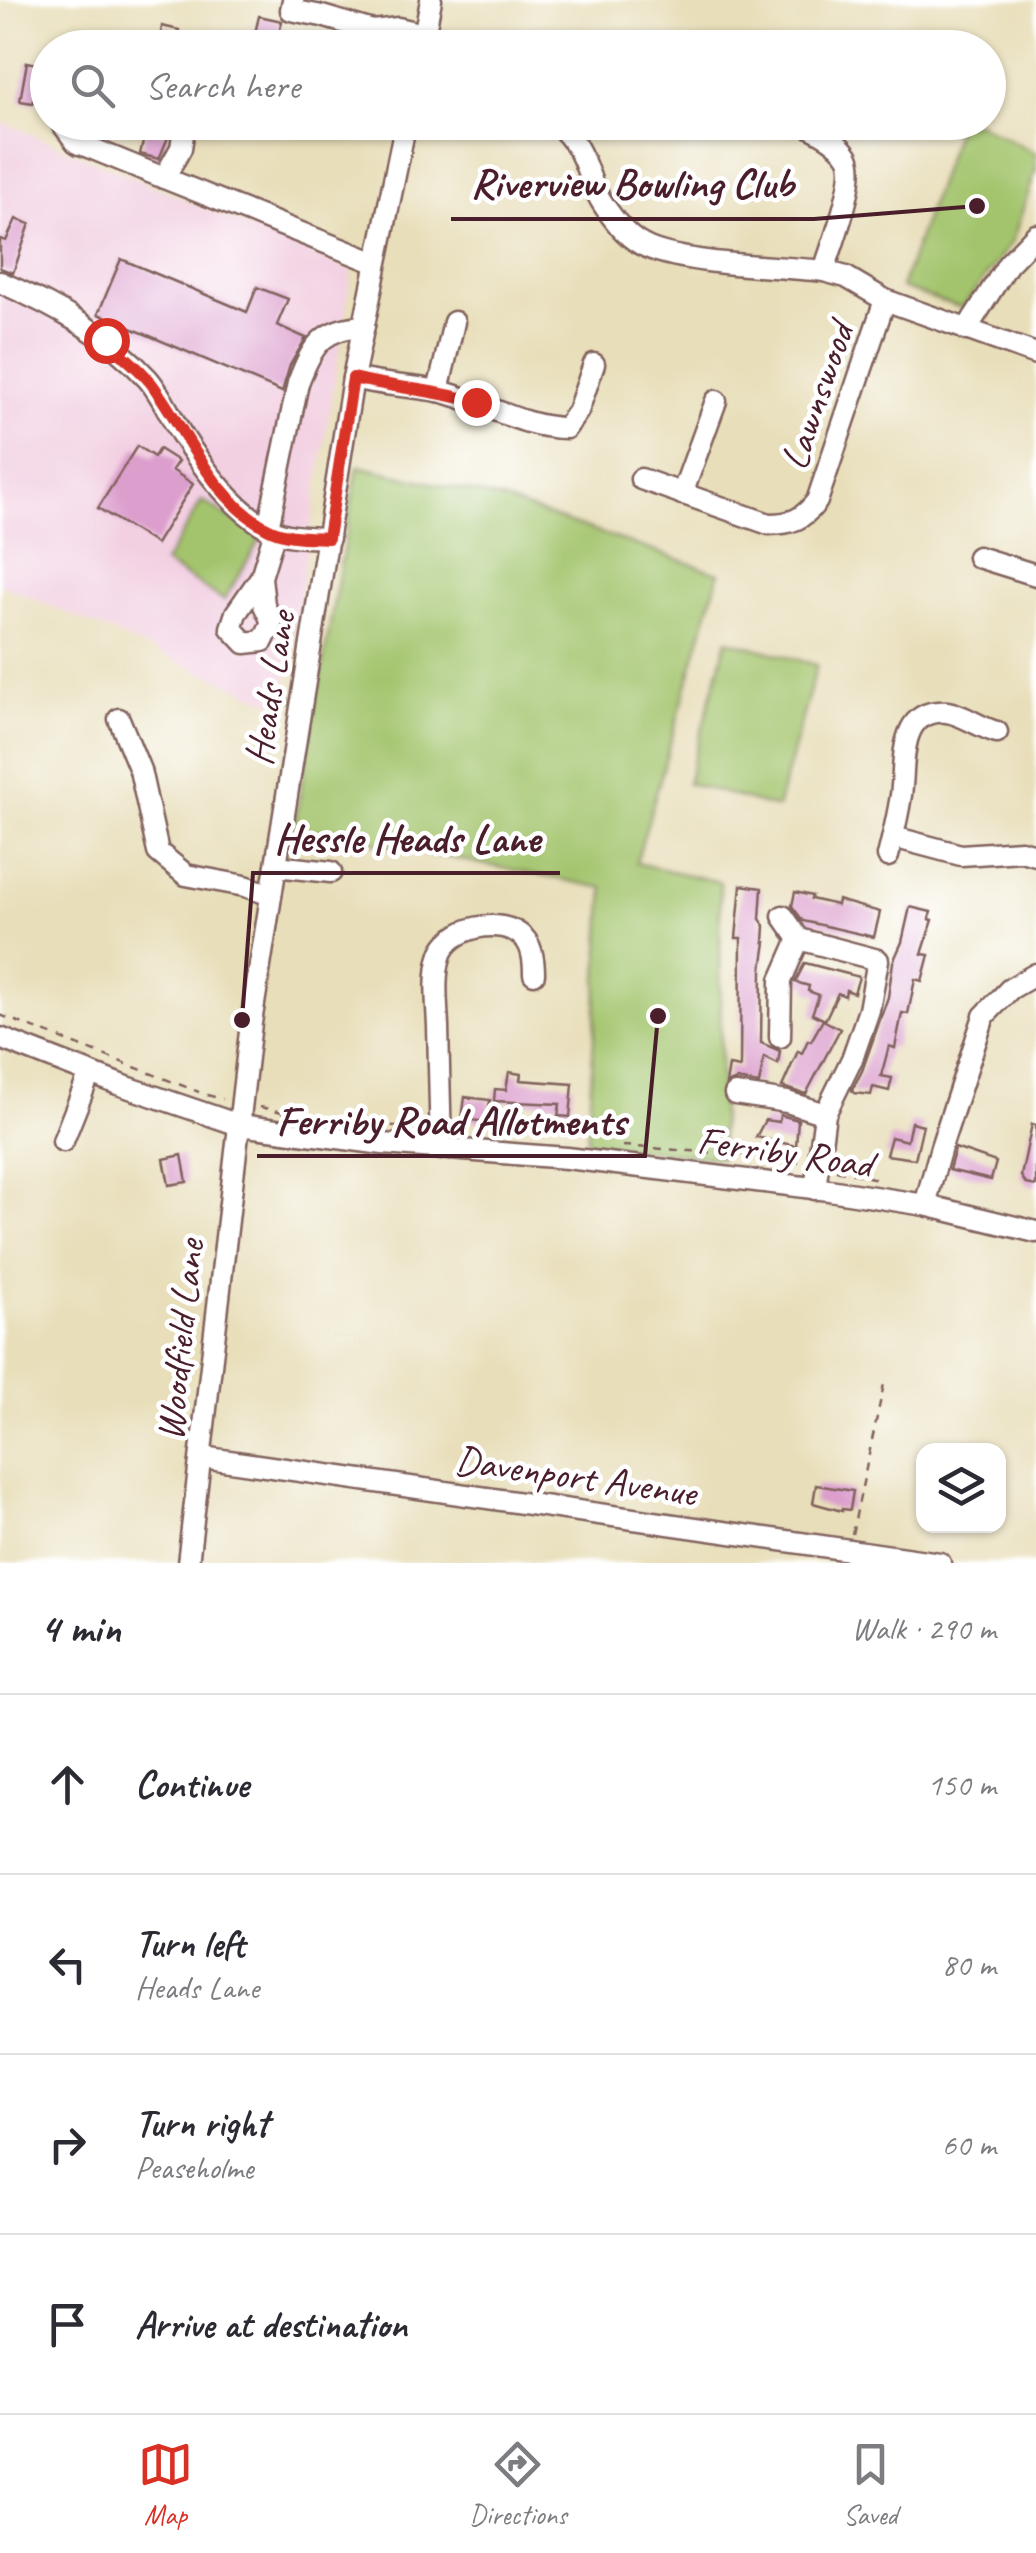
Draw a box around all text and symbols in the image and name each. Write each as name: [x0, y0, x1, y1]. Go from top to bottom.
search box: [30, 30, 1006, 140]
icon: search: [65, 58, 120, 113]
text: Search here: [145, 62, 300, 109]
callout: Riverview Bowling Club: [451, 147, 814, 219]
text: Riverview Bowling Club: [470, 157, 797, 210]
street label: Lawnswood: [769, 311, 867, 476]
route start: [84, 318, 130, 364]
route end: [454, 380, 500, 426]
street label: Heads Lane: [233, 605, 307, 769]
callout: Hessle Heads Lane: [253, 801, 560, 873]
text: Hessle Heads Lane: [274, 812, 543, 865]
callout: Ferriby Road Allotments: [257, 1084, 645, 1156]
text: Ferriby Road Allotments: [276, 1095, 630, 1148]
street label: Ferriby Road: [694, 1115, 882, 1190]
street label: Woodfield Lane: [145, 1234, 216, 1443]
street label: Davenport Avenue: [452, 1434, 702, 1518]
map controls: [916, 1443, 1006, 1533]
button: layers: [916, 1443, 1006, 1533]
text: 4 min: [40, 1602, 120, 1655]
text: Walk · 290 m: [852, 1608, 996, 1649]
icon: ahead: [40, 1757, 95, 1812]
text: Continue: [135, 1761, 249, 1808]
text: 150 m: [927, 1764, 996, 1805]
text: Turn left: [135, 1920, 245, 1967]
icon: left: [40, 1937, 95, 1992]
text: 80 m: [942, 1944, 996, 1985]
text: Heads Lane: [135, 1967, 259, 2008]
text: Turn right: [135, 2100, 269, 2147]
icon: right: [40, 2117, 95, 2172]
text: 60 m: [942, 2124, 996, 2165]
text: Peaseholme: [135, 2147, 253, 2188]
icon: arrive: [40, 2297, 95, 2352]
text: Arrive at destination: [135, 2301, 407, 2348]
tab: Map: [138, 2437, 193, 2532]
tab: Directions: [469, 2437, 567, 2532]
tab: Saved: [843, 2437, 898, 2532]

